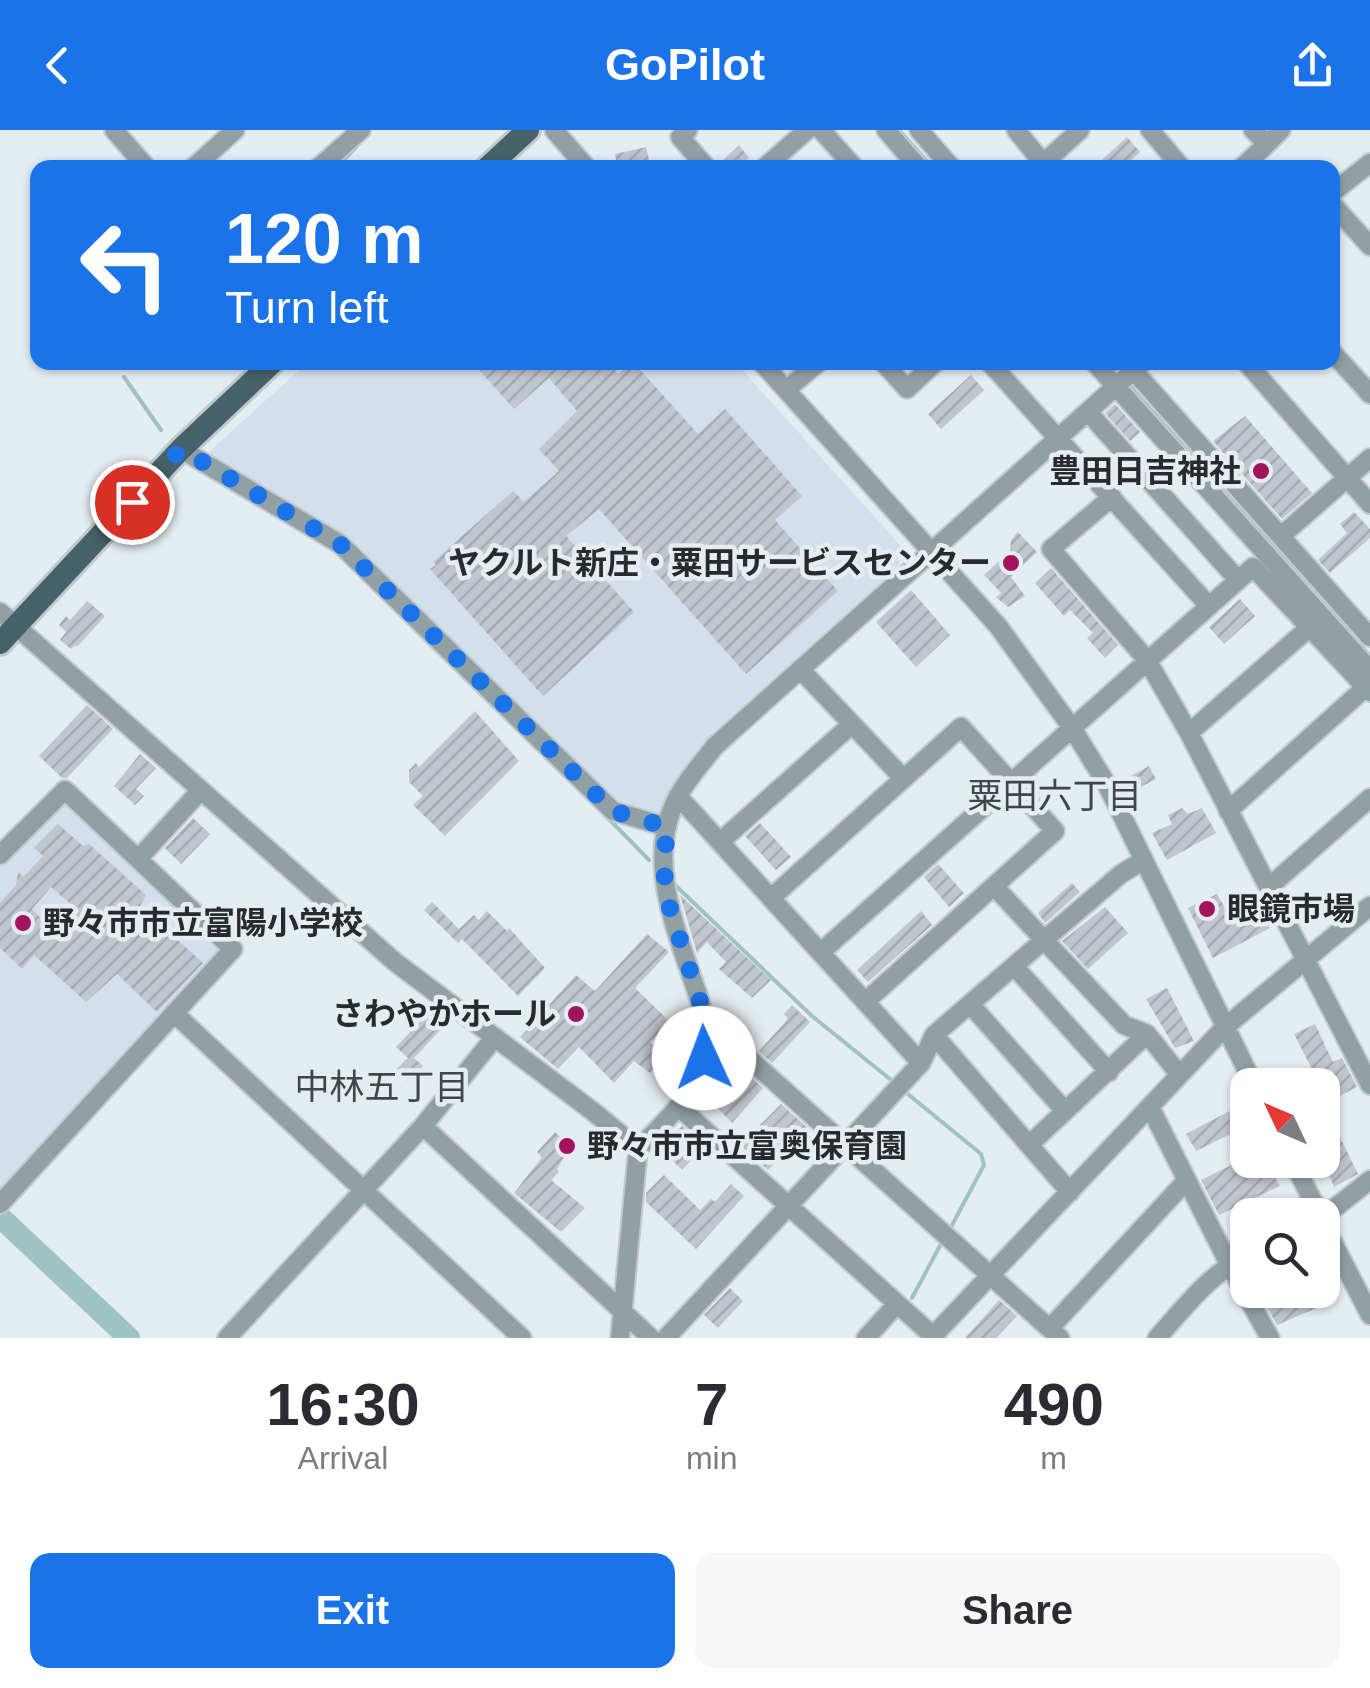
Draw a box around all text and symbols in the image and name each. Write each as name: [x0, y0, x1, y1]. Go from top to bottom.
icon: back: [30, 38, 85, 93]
icon: share: [1285, 38, 1340, 93]
text: GoPilot: [605, 39, 765, 90]
icon: left: [60, 200, 190, 330]
text: 120 m: [225, 200, 423, 278]
text: Turn left: [225, 282, 388, 333]
place label: 豊田日吉神社: [1049, 453, 1241, 489]
pin: [90, 460, 175, 545]
marker: 豊田日吉神社: [1250, 460, 1272, 482]
icon: arrive: [105, 475, 160, 530]
place label: ヤクルト新庄・粟田サービスセンター: [448, 545, 991, 581]
marker: ヤクルト新庄・粟田サービスセンター: [1000, 552, 1022, 574]
district label: 粟田六丁目: [967, 776, 1143, 815]
place label: 眼鏡市場: [1227, 891, 1355, 927]
marker: 眼鏡市場: [1196, 898, 1218, 920]
place label: 野々市市立富陽小学校: [43, 905, 363, 941]
marker: 野々市市立富陽小学校: [12, 912, 34, 934]
place label: さわやかホール: [332, 996, 556, 1032]
marker: さわやかホール: [565, 1003, 587, 1025]
position arrow: [652, 1006, 756, 1110]
district label: 中林五丁目: [294, 1067, 470, 1106]
north arrow: [1230, 1068, 1340, 1178]
map controls: [1230, 1068, 1340, 1308]
place label: 野々市市立富奥保育園: [587, 1128, 907, 1164]
marker: 野々市市立富奥保育園: [556, 1135, 578, 1157]
button: search: [1230, 1198, 1340, 1308]
text: 16:30: [266, 1371, 420, 1438]
text: 7: [695, 1371, 728, 1438]
text: 490: [1004, 1371, 1104, 1438]
text: Arrival: [298, 1440, 388, 1476]
text: min: [686, 1440, 737, 1476]
text: m: [1040, 1440, 1067, 1476]
button: Exit: [30, 1553, 675, 1668]
button: Share: [695, 1553, 1340, 1668]

